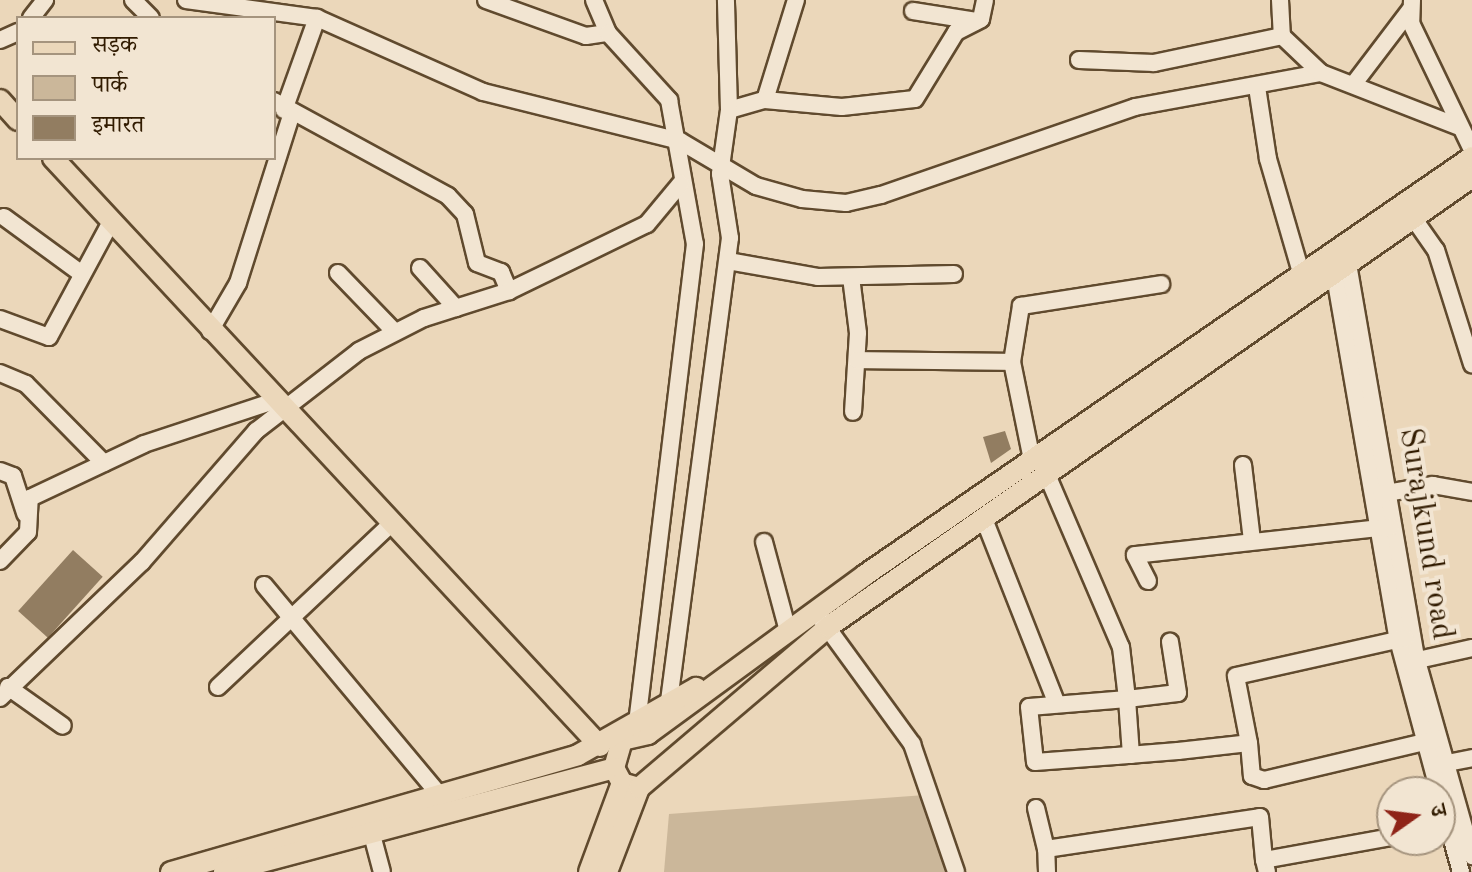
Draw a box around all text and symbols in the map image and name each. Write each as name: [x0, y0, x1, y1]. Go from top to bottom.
legend: [16, 16, 276, 160]
text: सड़क: [92, 34, 137, 58]
text: पार्क: [92, 74, 127, 98]
text: इमारत: [92, 114, 144, 138]
street label: Surajkund road: [1389, 425, 1461, 643]
north arrow: [1376, 776, 1456, 856]
text: उ: [1425, 803, 1449, 819]

